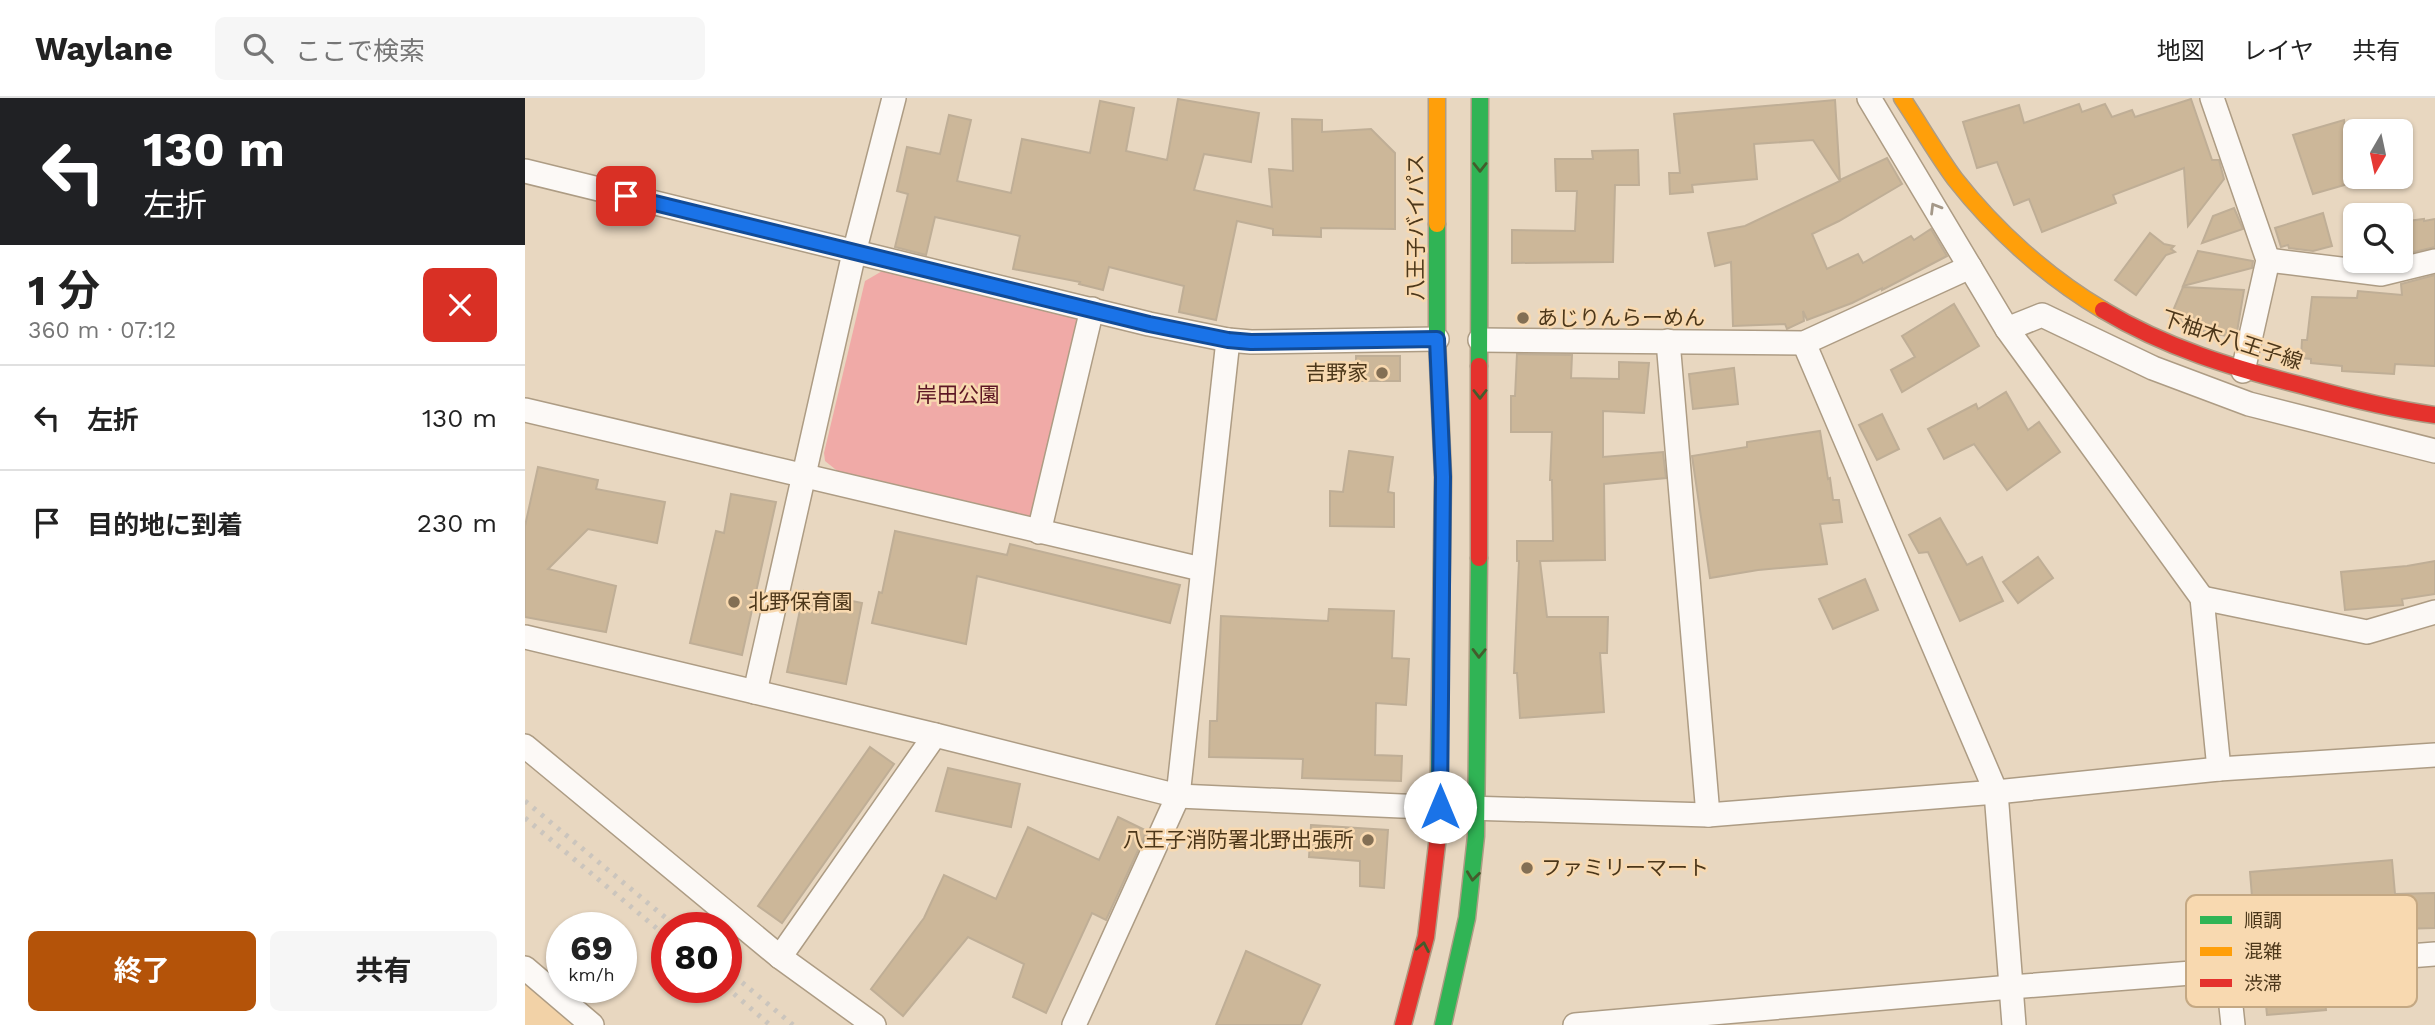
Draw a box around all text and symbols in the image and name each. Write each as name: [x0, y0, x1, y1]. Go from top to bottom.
search box: [215, 17, 705, 80]
text: Waylane: [35, 29, 173, 68]
icon: search: [239, 29, 277, 67]
text: ここで検索: [295, 36, 425, 66]
text: 地図: [2157, 37, 2205, 65]
text: レイヤ: [2243, 37, 2314, 65]
text: 共有: [2352, 37, 2400, 65]
north arrow: [2343, 119, 2413, 189]
map controls: [2343, 119, 2413, 273]
text: 130 m: [143, 120, 285, 178]
icon: left: [28, 126, 119, 217]
street label: 八王子バイパス: [1403, 154, 1428, 300]
one-way arrow: [1472, 162, 1488, 173]
pin: [596, 166, 656, 226]
icon: arrive: [607, 177, 645, 215]
text: 左折: [143, 186, 207, 224]
one-way arrow: [1930, 203, 1943, 216]
button: search: [2343, 203, 2413, 273]
text: 1 分: [28, 266, 100, 315]
button: close: [423, 268, 497, 342]
place label: あじりんらーめん: [1537, 305, 1705, 330]
street label: 下柚木八王子線: [2158, 305, 2306, 374]
marker: あじりんらーめん: [1515, 310, 1531, 326]
text: 360 m · 07:12: [28, 317, 176, 344]
place label: 吉野家: [1305, 360, 1368, 385]
marker: 吉野家: [1374, 365, 1390, 381]
park label: 岸田公園: [916, 382, 1000, 407]
one-way arrow: [1472, 390, 1488, 400]
icon: left: [28, 399, 66, 437]
text: 130 m: [422, 403, 497, 433]
text: 左折: [87, 405, 139, 435]
icon: arrive: [28, 504, 66, 542]
text: 230 m: [417, 508, 497, 538]
text: 目的地に到着: [87, 510, 243, 540]
place label: 北野保育園: [748, 589, 853, 614]
marker: 北野保育園: [726, 594, 742, 610]
one-way arrow: [1472, 648, 1487, 659]
position arrow: [1403, 770, 1477, 844]
place label: 八王子消防署北野出張所: [1123, 827, 1354, 852]
marker: 八王子消防署北野出張所: [1360, 832, 1376, 848]
place label: ファミリーマート: [1541, 855, 1709, 880]
marker: ファミリーマート: [1519, 860, 1535, 876]
one-way arrow: [1466, 871, 1481, 882]
legend: [2186, 895, 2417, 1007]
text: 順調: [2244, 909, 2282, 932]
speed limit sign: 80: [651, 912, 742, 1003]
text: 69: [570, 927, 613, 969]
button: 終了: [28, 931, 256, 1011]
button: 共有: [270, 931, 497, 1011]
text: 混雑: [2244, 940, 2282, 963]
one-way arrow: [1415, 941, 1430, 953]
text: km/h: [568, 964, 615, 985]
text: 渋滞: [2244, 972, 2282, 995]

